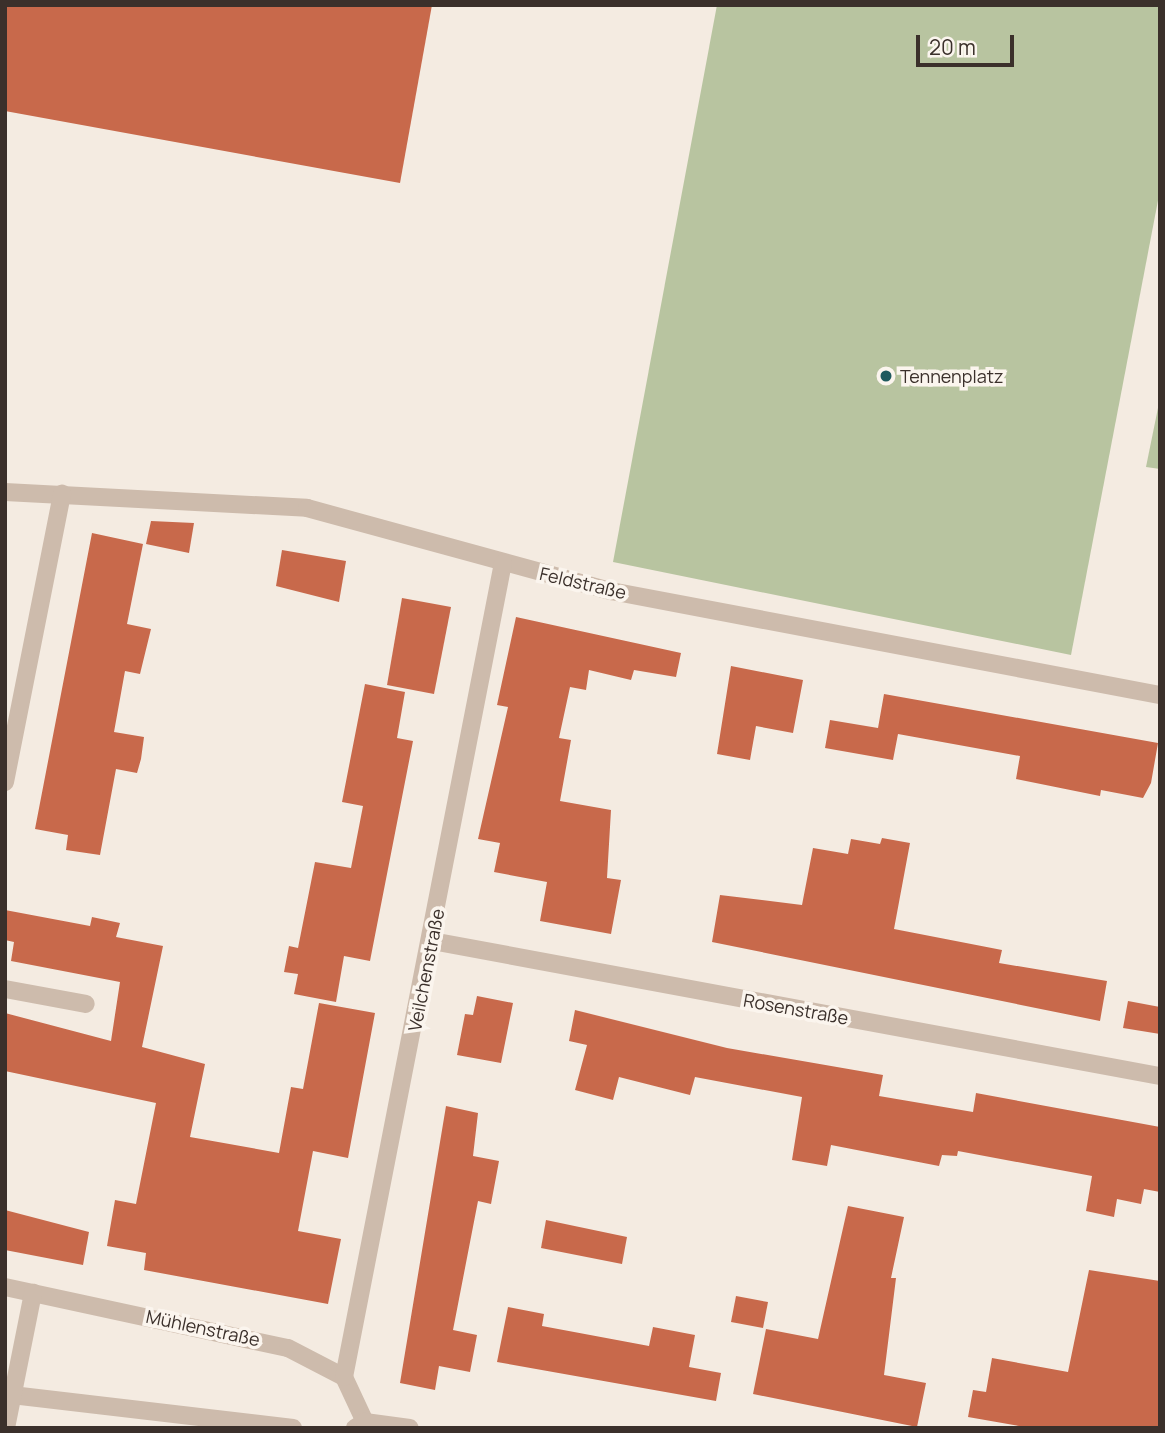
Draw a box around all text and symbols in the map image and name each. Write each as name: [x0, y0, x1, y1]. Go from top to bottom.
scale bar: [920, 21, 1018, 65]
text: 20 m: [929, 33, 976, 61]
place label: Tennenplatz: [900, 365, 1003, 387]
marker: Tennenplatz: [878, 368, 894, 384]
street label: Feldstraße: [538, 563, 628, 603]
street label: Veilchenstraße: [404, 907, 448, 1033]
street label: Rosenstraße: [742, 989, 850, 1029]
street label: Mühlenstraße: [144, 1305, 262, 1351]

